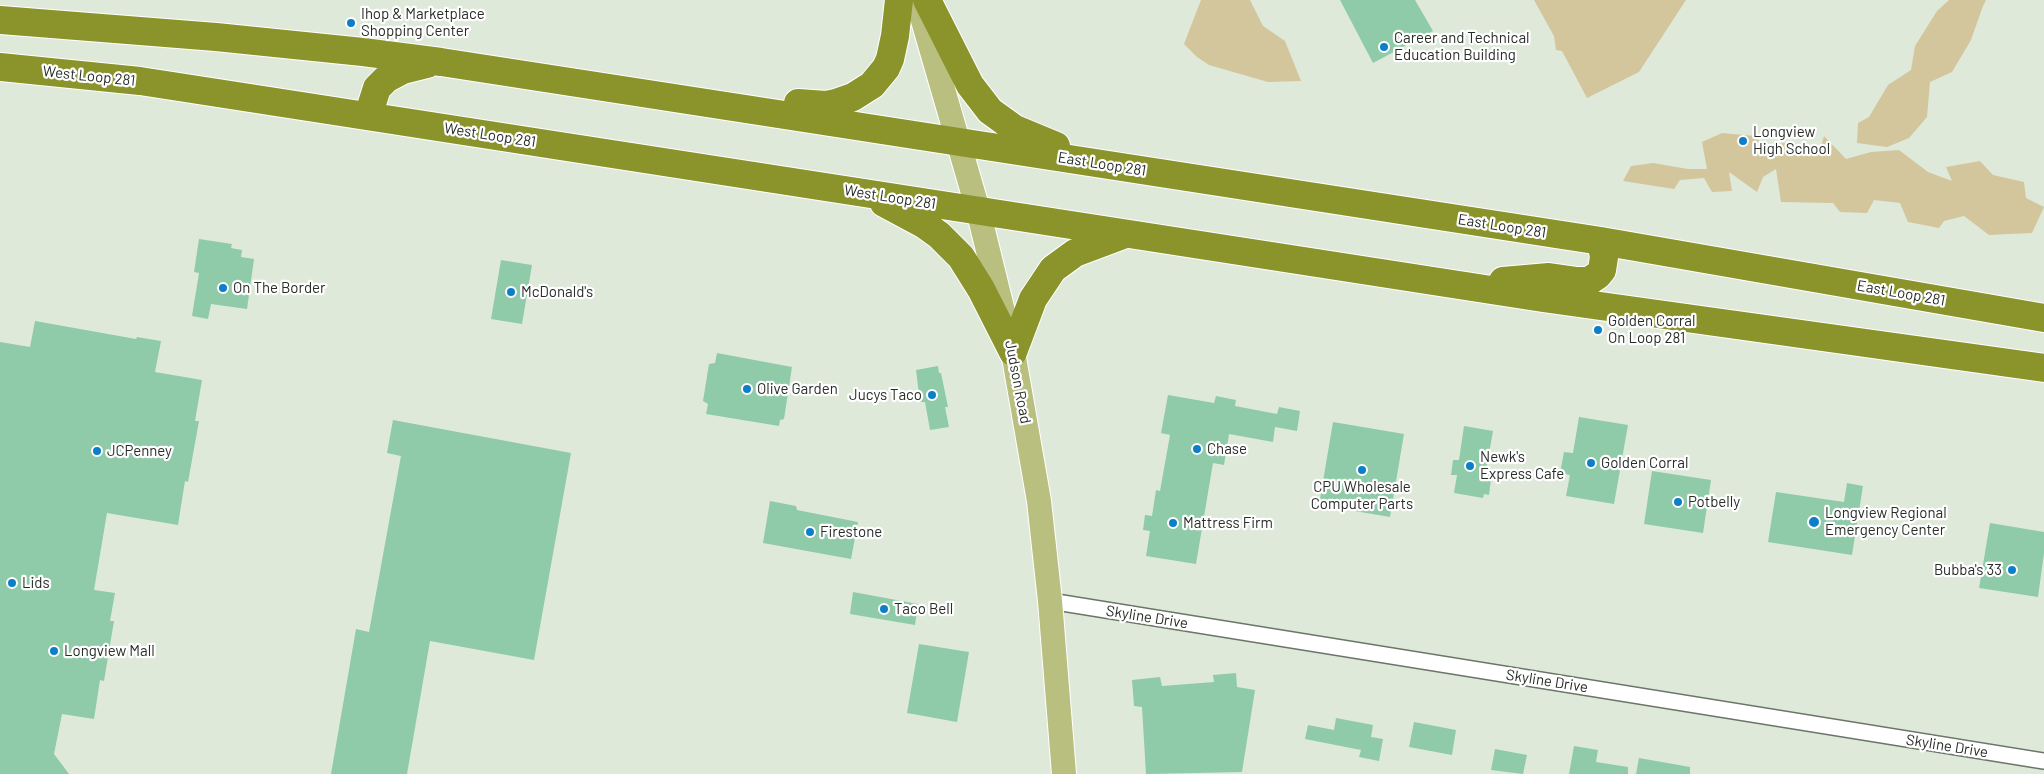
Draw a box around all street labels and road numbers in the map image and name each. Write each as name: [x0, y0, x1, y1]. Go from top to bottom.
street label: West Loop 281: [42, 62, 136, 90]
street label: West Loop 281: [443, 119, 537, 151]
street label: East Loop 281: [1057, 148, 1147, 180]
street label: West Loop 281: [843, 181, 937, 213]
street label: East Loop 281: [1457, 210, 1547, 242]
street label: East Loop 281: [1855, 276, 1947, 310]
street label: Judson Road: [1001, 339, 1035, 425]
street label: Skyline Drive: [1105, 602, 1189, 632]
street label: Skyline Drive: [1505, 666, 1589, 696]
street label: Skyline Drive: [1905, 731, 1989, 761]

